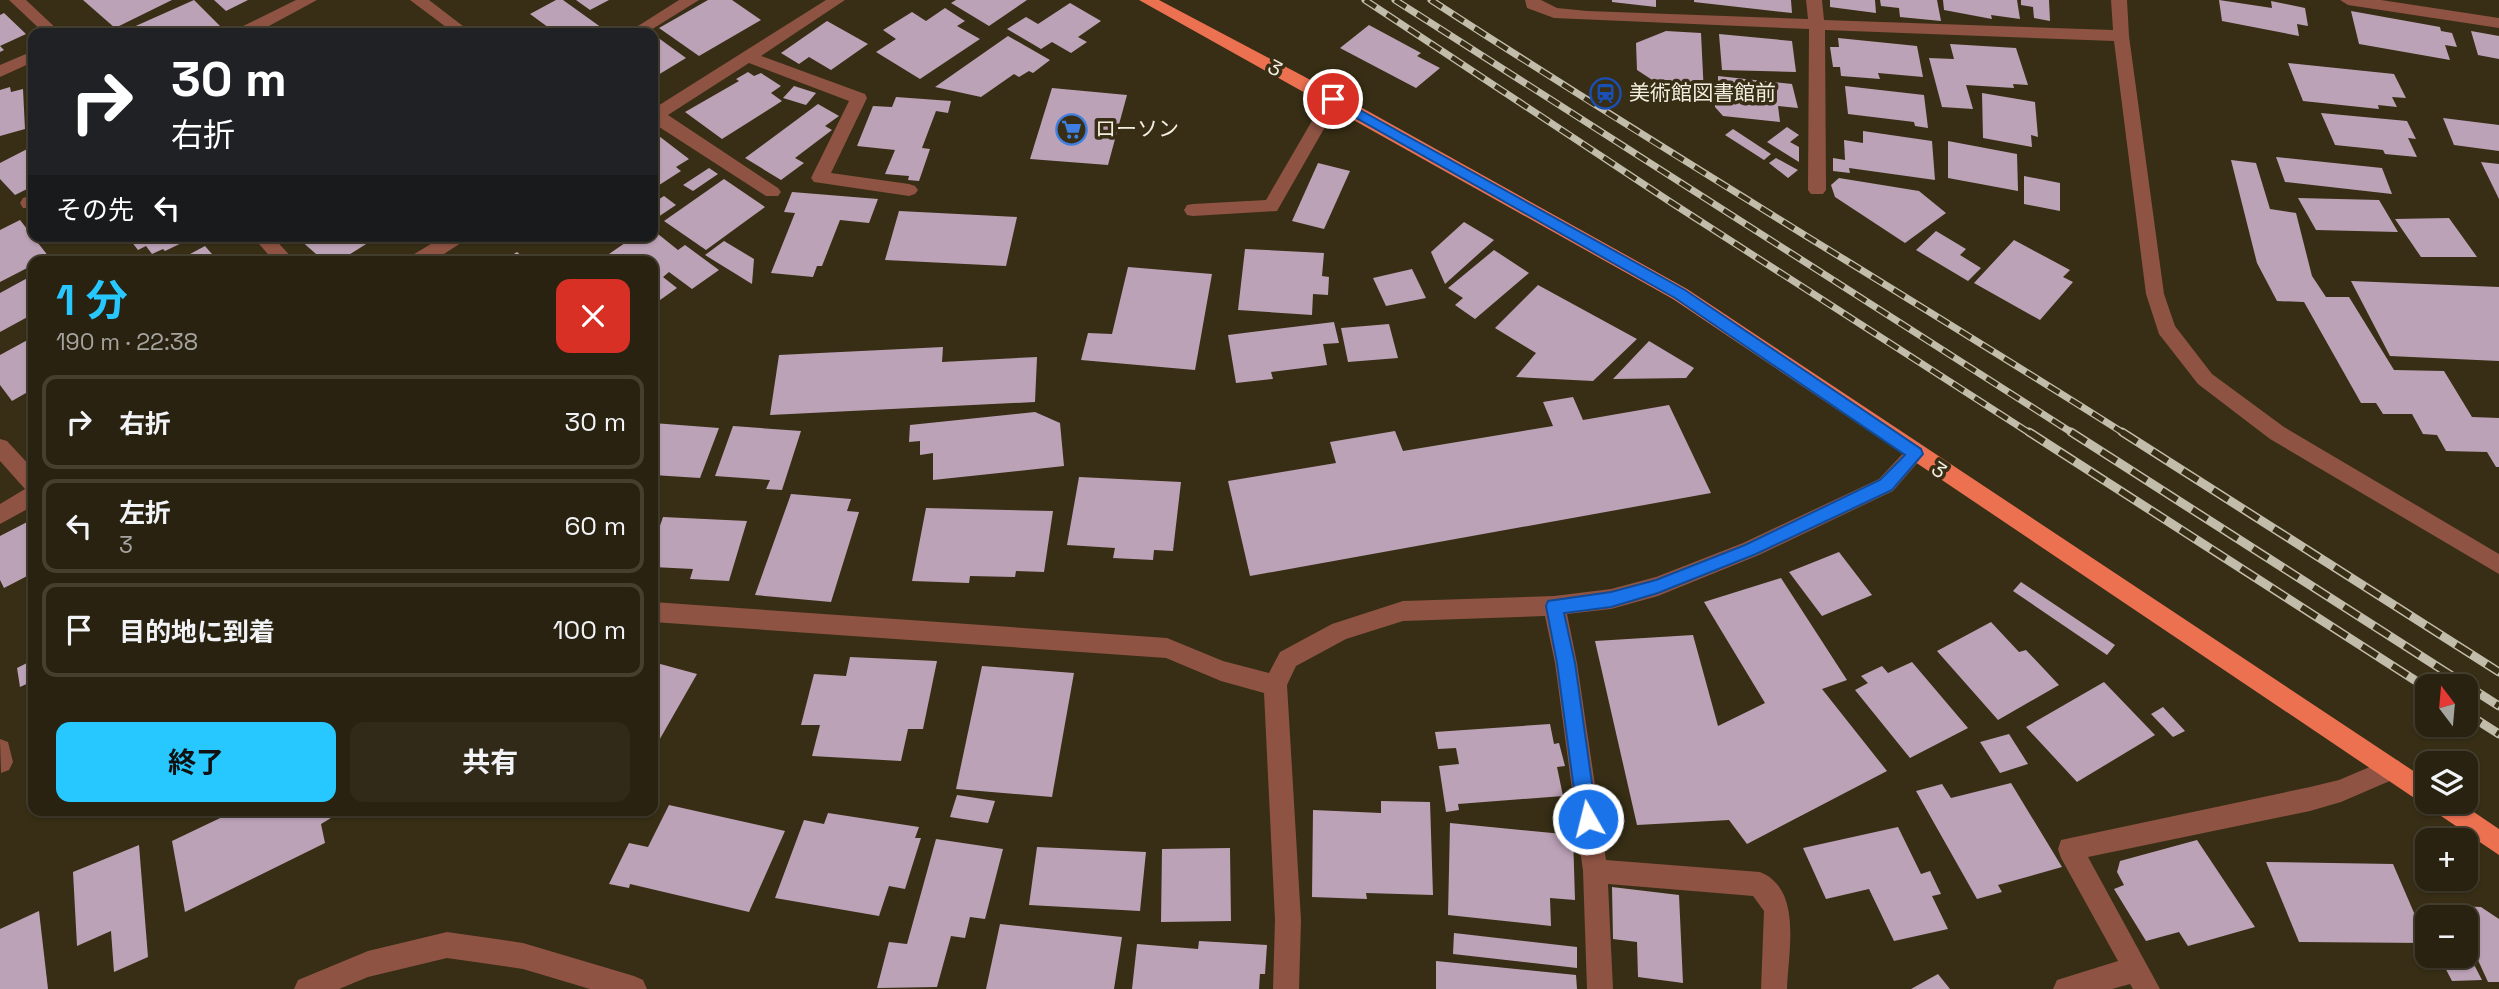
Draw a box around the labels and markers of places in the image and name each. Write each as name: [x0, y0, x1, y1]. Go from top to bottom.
pin: [1303, 69, 1363, 129]
station icon: 美術館図書館前: [1589, 76, 1623, 110]
place label: 美術館図書館前: [1629, 79, 1776, 106]
supermarket icon: ローソン: [1055, 112, 1089, 146]
place label: ローソン: [1095, 115, 1179, 142]

